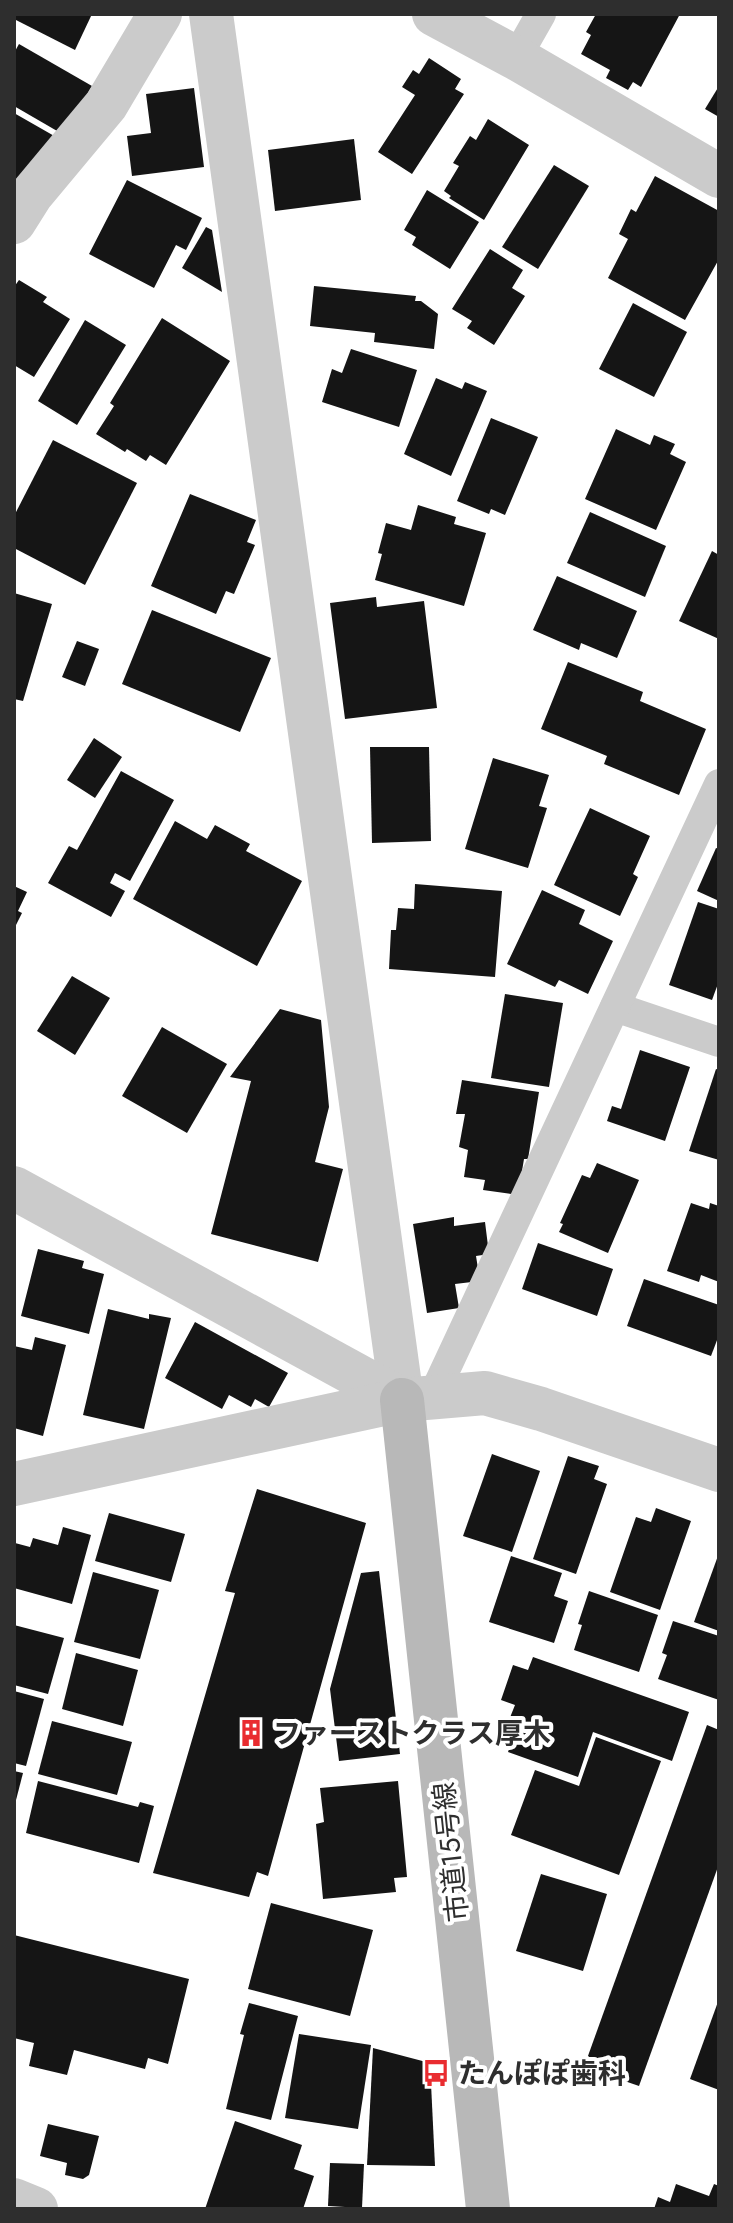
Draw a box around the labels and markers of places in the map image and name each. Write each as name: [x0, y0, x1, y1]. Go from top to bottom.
place label: ファーストクラス厚木: [273, 1713, 551, 1754]
building icon: ファーストクラス厚木: [236, 1718, 266, 1748]
place label: たんぽぽ歯科: [458, 2053, 626, 2094]
bus stop icon: たんぽぽ歯科: [421, 2058, 451, 2088]

